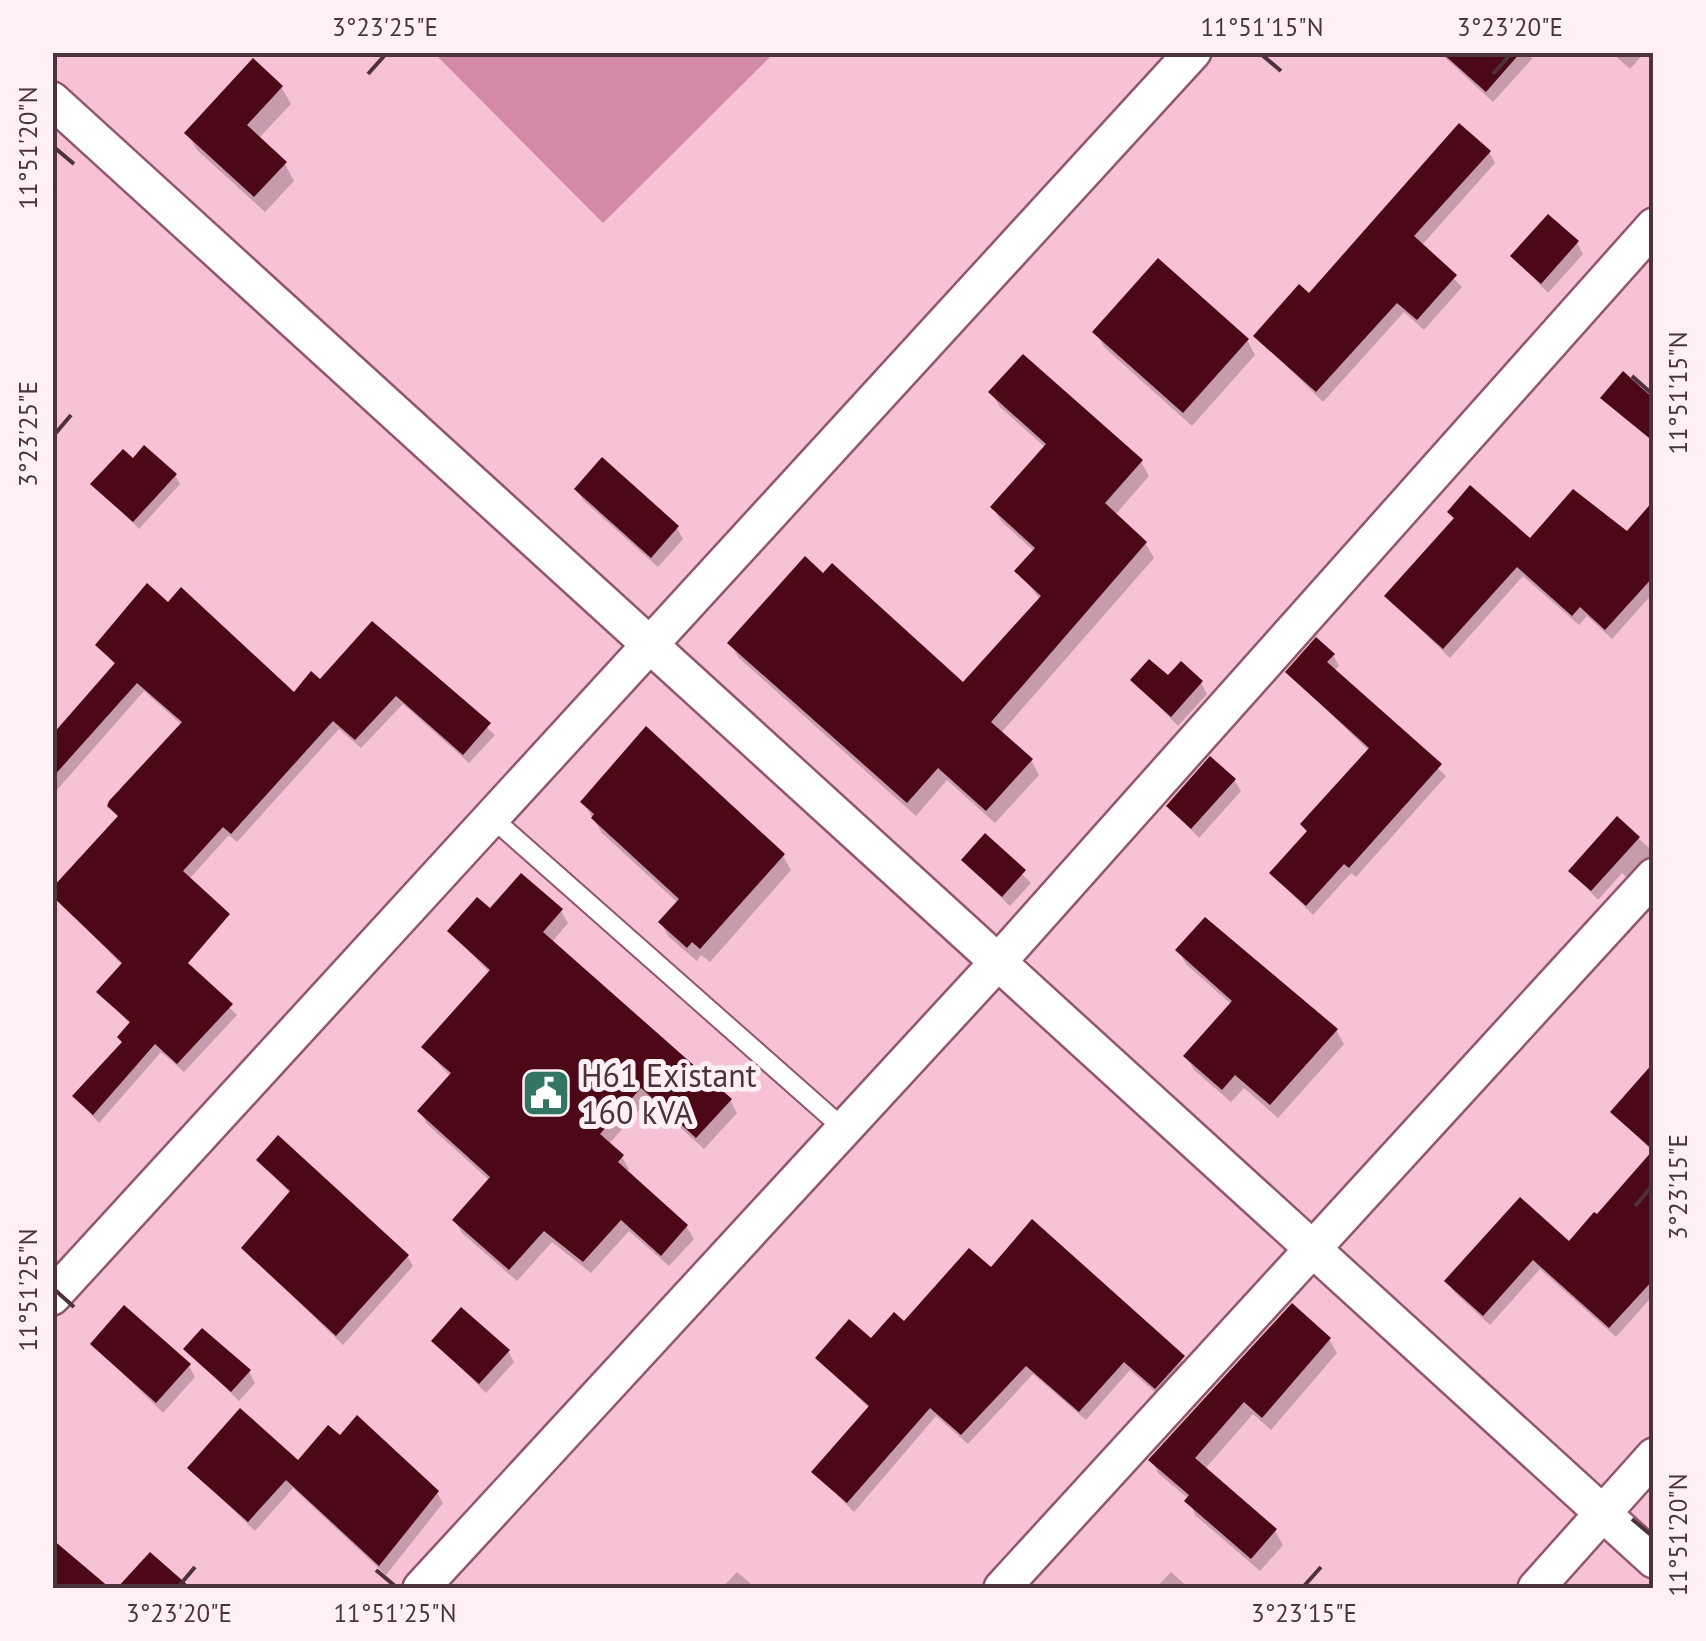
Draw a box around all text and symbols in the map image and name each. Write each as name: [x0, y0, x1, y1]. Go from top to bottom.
text: 3°23'25"E: [332, 11, 438, 43]
text: 11°51'15"N: [1200, 11, 1324, 43]
text: 3°23'20"E: [1457, 11, 1563, 43]
text: 11°51'20"N: [12, 86, 44, 210]
text: 11°51'15"N: [1662, 331, 1694, 455]
text: 3°23'25"E: [12, 381, 44, 487]
place label: H61 Existant 160 kVA: [581, 1054, 757, 1133]
public building icon: H61 Existant 160 kVA: [520, 1067, 572, 1119]
text: 3°23'15"E: [1662, 1134, 1694, 1240]
text: 11°51'25"N: [12, 1228, 44, 1352]
text: 11°51'20"N: [1662, 1473, 1694, 1597]
text: 3°23'20"E: [126, 1597, 232, 1629]
text: 11°51'25"N: [333, 1597, 457, 1629]
text: 3°23'15"E: [1251, 1597, 1357, 1629]

